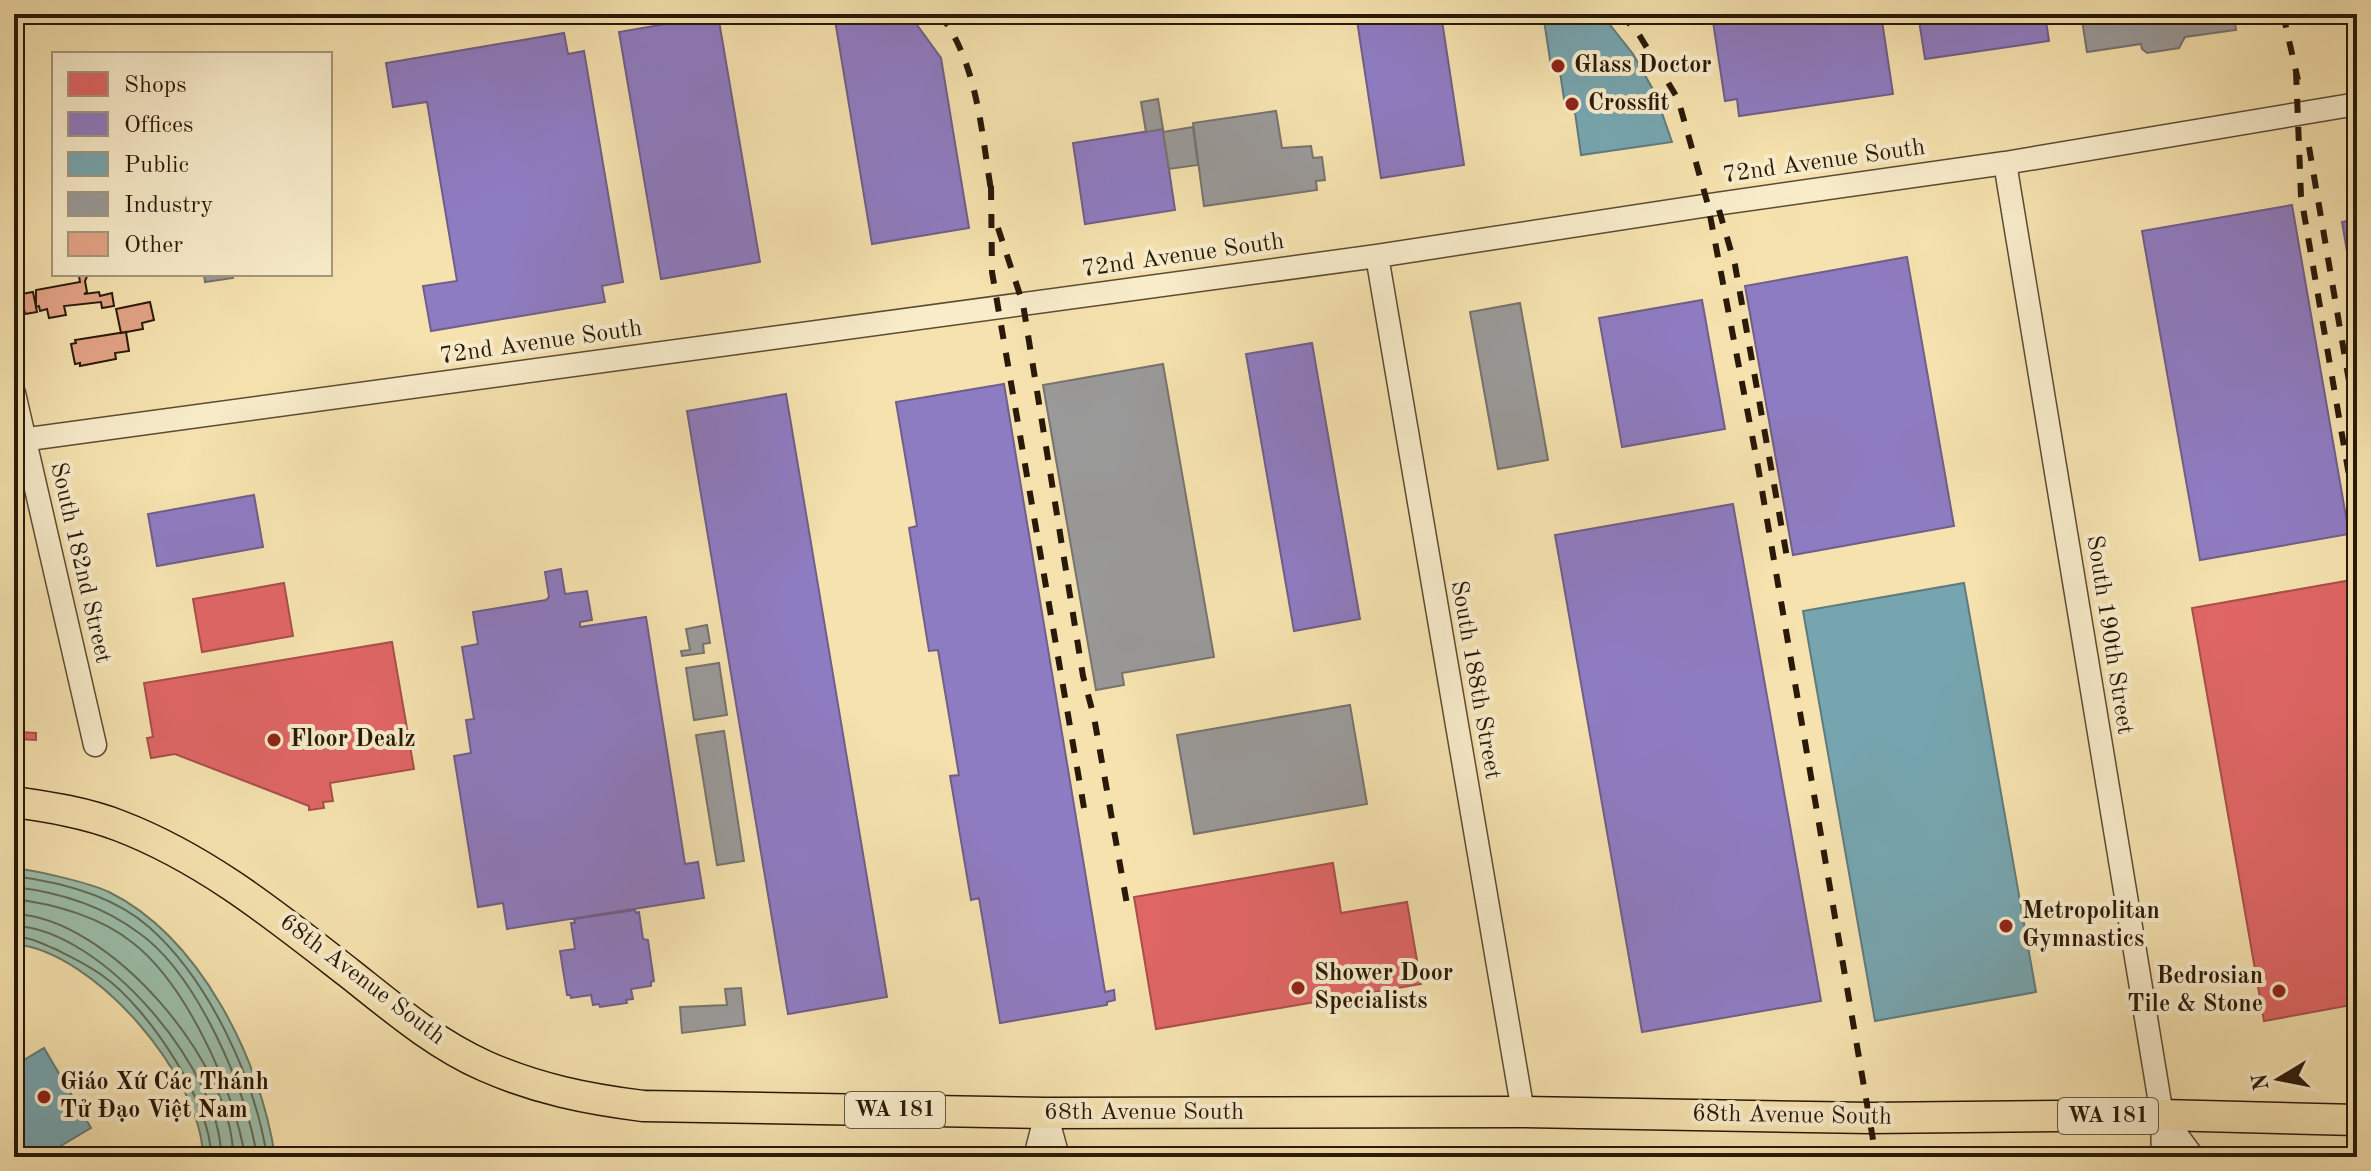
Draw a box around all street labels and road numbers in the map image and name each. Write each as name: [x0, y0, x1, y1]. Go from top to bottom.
street label: 72nd Avenue South: [1721, 136, 1927, 188]
street label: 72nd Avenue South: [1080, 230, 1286, 282]
street label: 72nd Avenue South: [438, 317, 644, 369]
street label: South 182nd Street: [45, 460, 115, 666]
street label: South 190th Street: [2081, 534, 2137, 736]
street label: South 188th Street: [1446, 579, 1504, 781]
street label: 68th Avenue South: [275, 910, 449, 1050]
road number: WA 181: [845, 1092, 945, 1128]
road number: WA 181: [2058, 1098, 2158, 1134]
street label: 68th Avenue South: [1044, 1101, 1244, 1125]
street label: 68th Avenue South: [1692, 1102, 1892, 1130]

